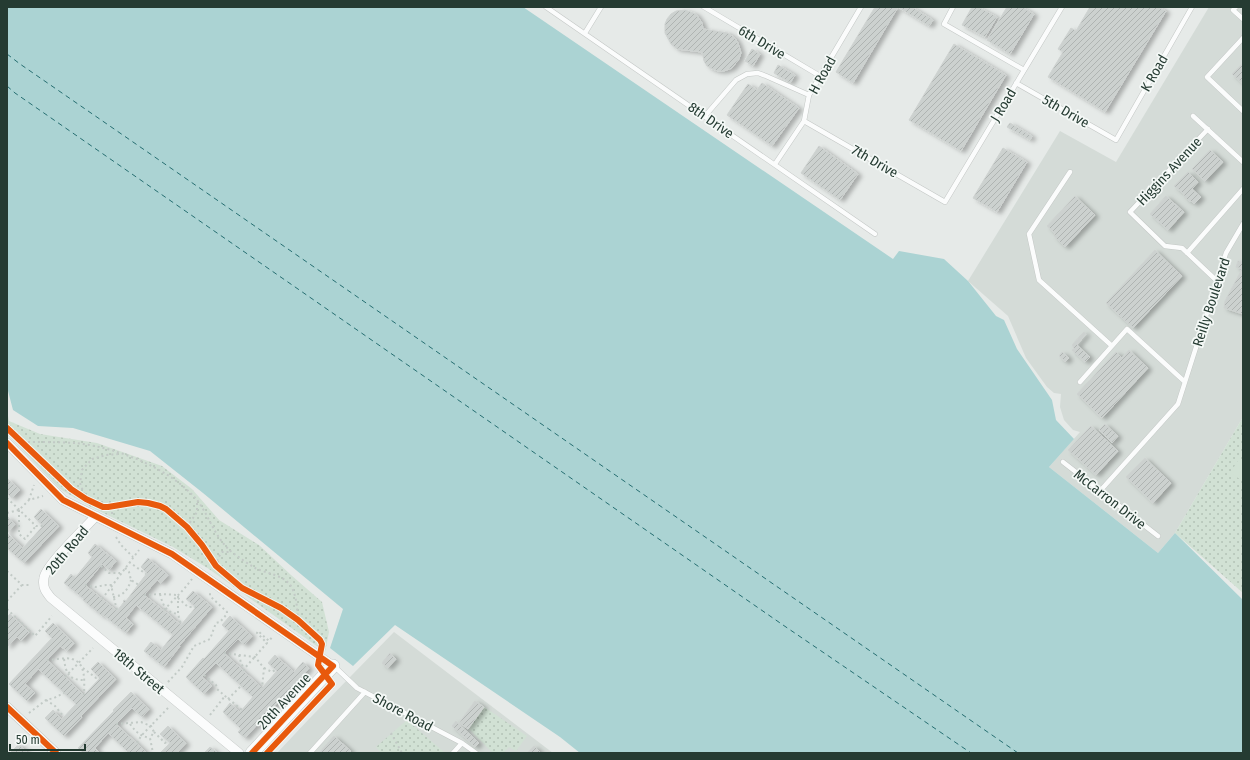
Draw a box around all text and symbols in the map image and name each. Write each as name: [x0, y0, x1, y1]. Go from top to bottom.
street label: 6th Drive: [735, 22, 788, 63]
street label: K Road: [1137, 52, 1172, 95]
street label: H Road: [805, 53, 840, 97]
street label: J Road: [987, 85, 1020, 125]
street label: 5th Drive: [1039, 91, 1092, 132]
street label: 8th Drive: [685, 99, 737, 142]
street label: Higgins Avenue: [1133, 134, 1205, 209]
street label: 7th Drive: [849, 141, 901, 181]
street label: Reilly Boulevard: [1189, 256, 1234, 349]
street label: McCarron Drive: [1070, 466, 1149, 533]
street label: 20th Road: [42, 523, 92, 578]
street label: 18th Street: [109, 645, 168, 698]
street label: 20th Avenue: [254, 670, 315, 733]
street label: Shore Road: [370, 690, 436, 735]
scale bar: [10, 726, 85, 752]
text: 50 m: [16, 733, 40, 747]

